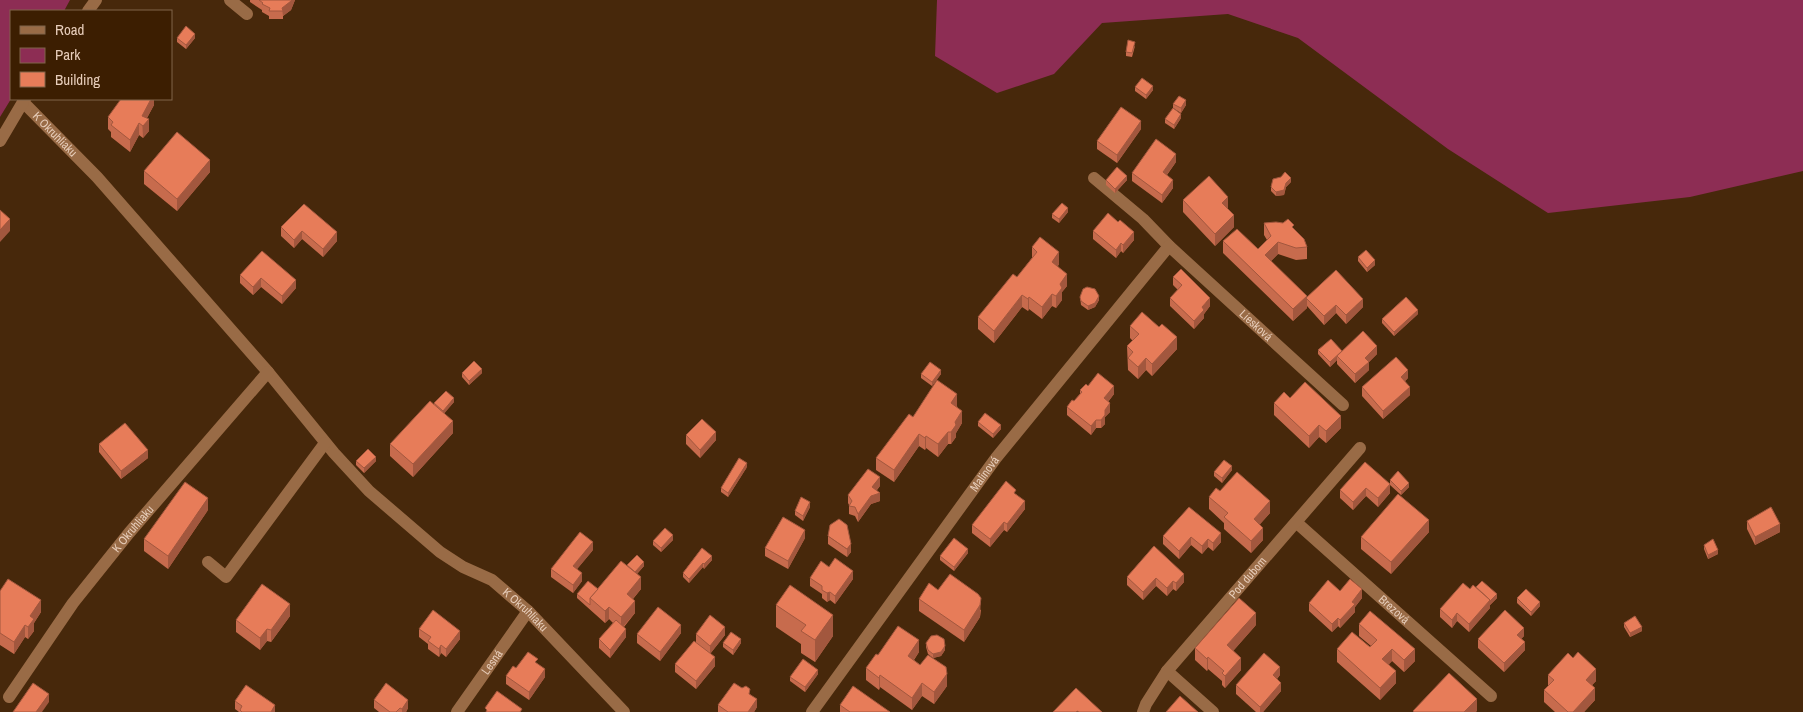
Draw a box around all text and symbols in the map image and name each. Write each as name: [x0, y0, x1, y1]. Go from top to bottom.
legend: [10, 10, 172, 100]
text: Road: [55, 19, 84, 40]
text: Park: [55, 44, 81, 65]
text: Building: [55, 69, 100, 90]
street label: K Okruhliaku: [29, 108, 81, 160]
street label: Liesková: [1236, 306, 1276, 345]
street label: Malinová: [966, 453, 1003, 495]
street label: K Okruhliaku: [108, 502, 157, 556]
street label: Pod dubom: [1225, 553, 1270, 602]
street label: K Okruhliaku: [499, 585, 551, 635]
street label: Brezová: [1375, 592, 1413, 628]
street label: Lesná: [478, 646, 507, 678]

